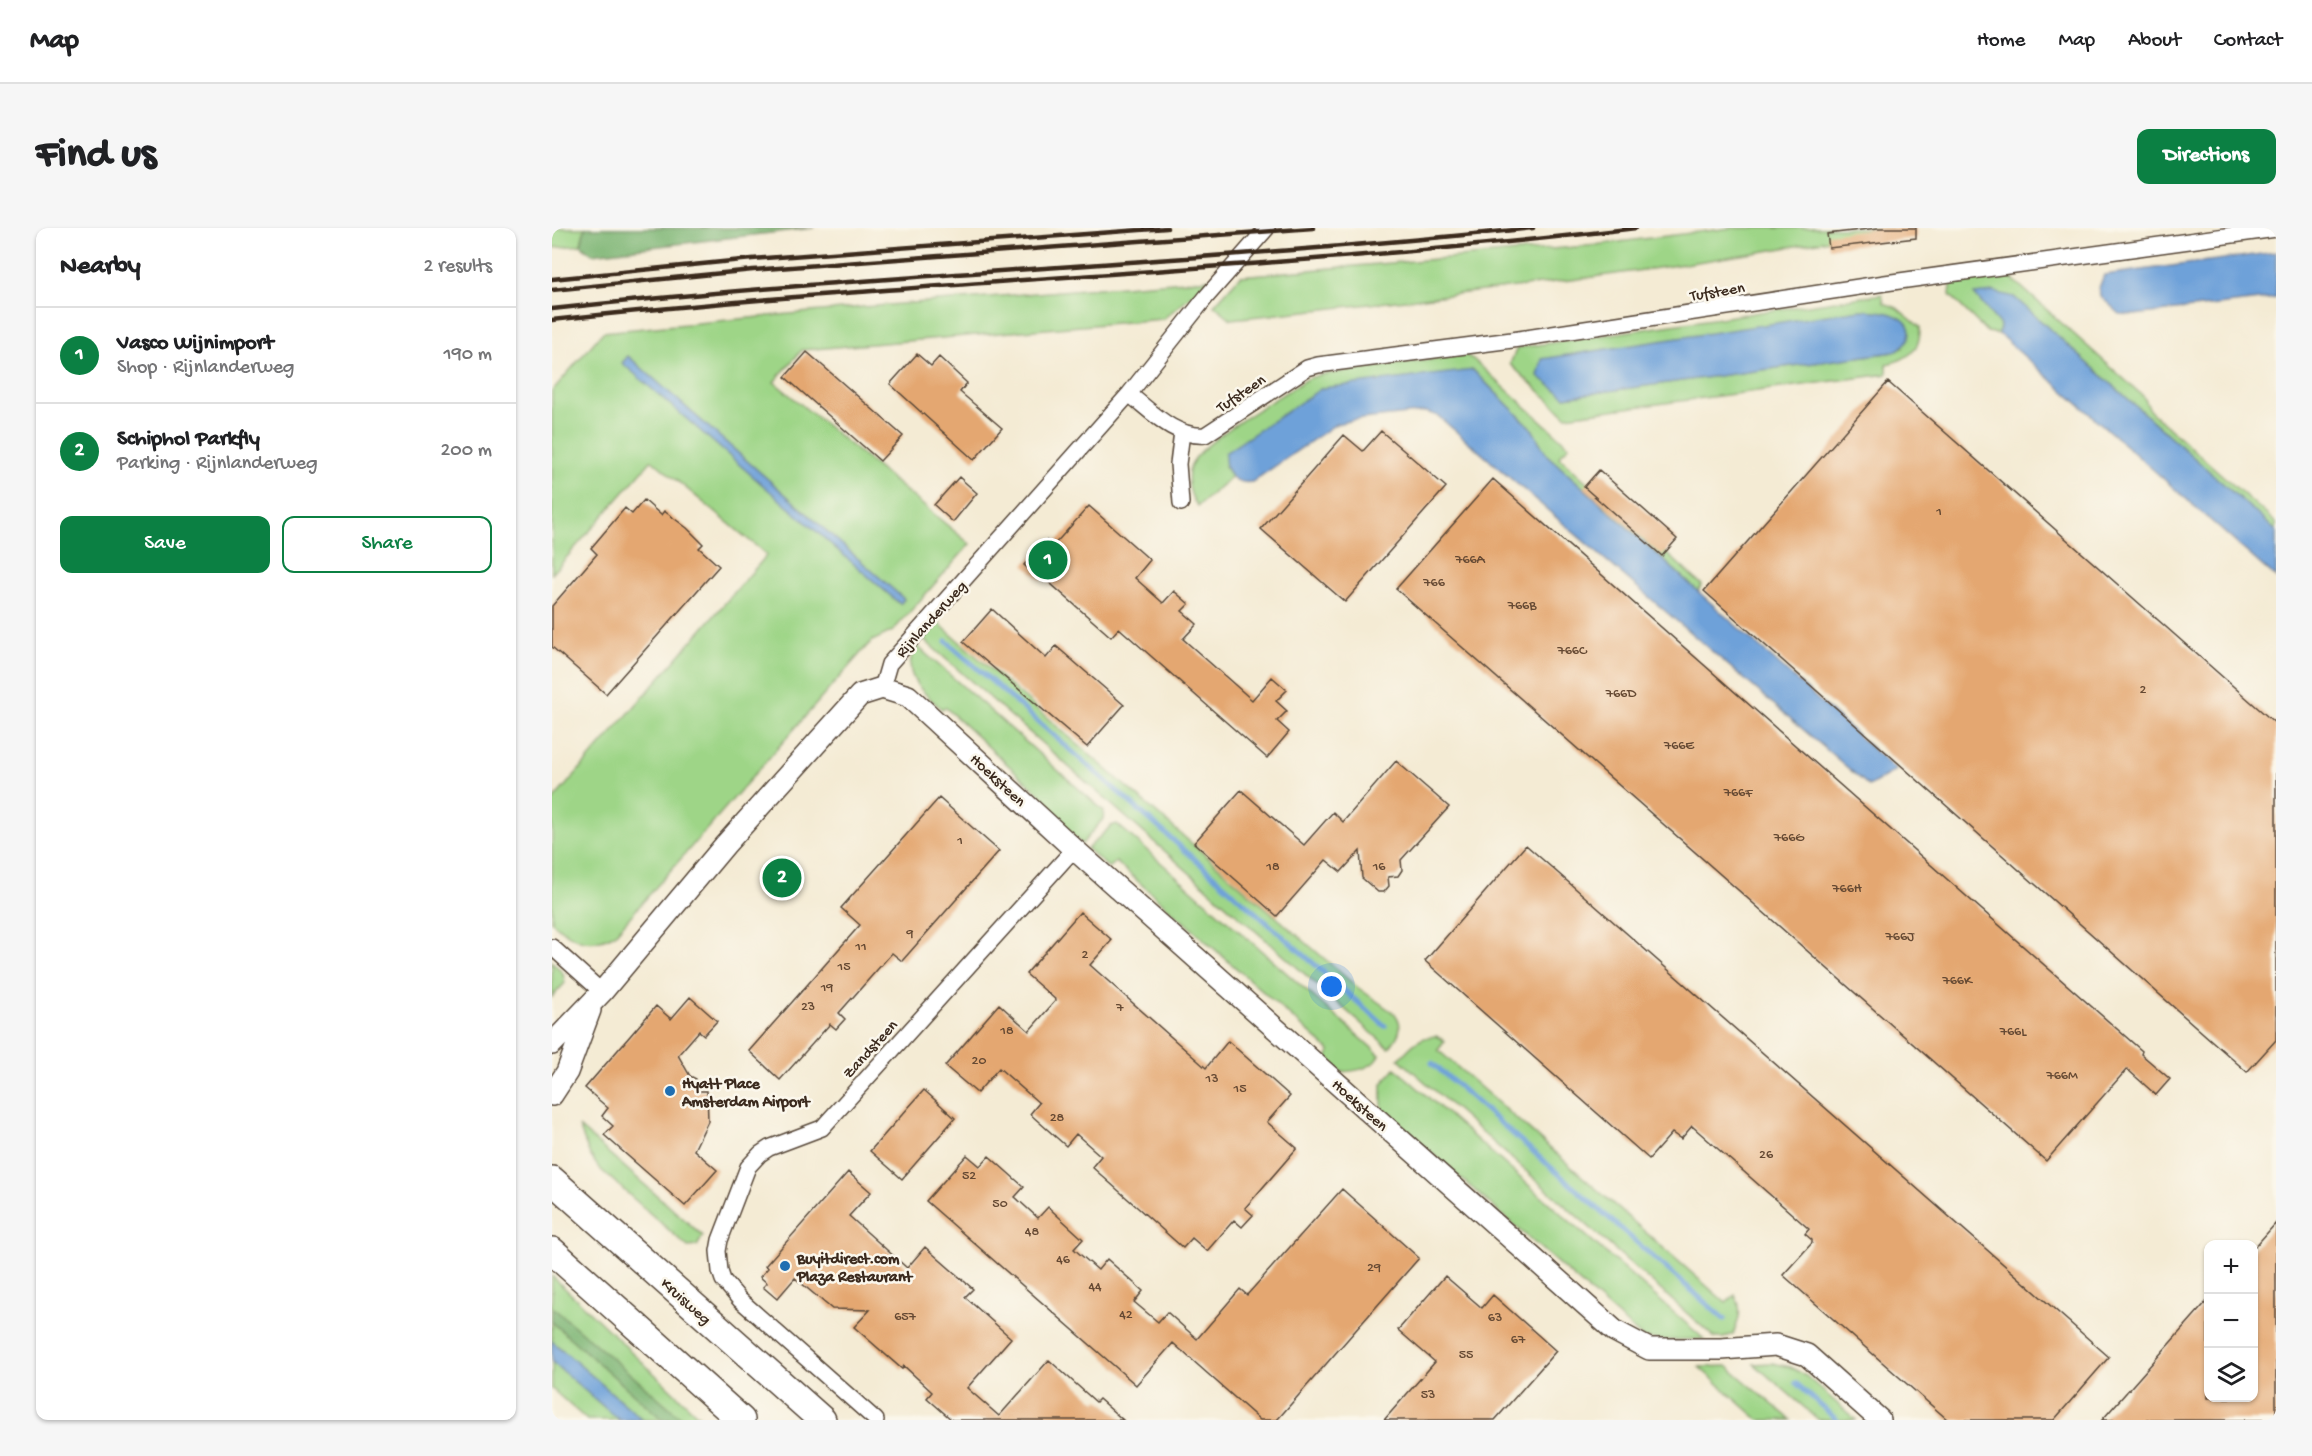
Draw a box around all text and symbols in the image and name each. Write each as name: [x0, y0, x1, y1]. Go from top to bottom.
text: Map: [30, 25, 79, 58]
text: Home: [1977, 29, 2025, 54]
text: Map: [2058, 29, 2095, 54]
text: About: [2128, 29, 2181, 54]
text: Contact: [2214, 29, 2282, 54]
button: Directions: [2137, 129, 2276, 184]
text: Find us: [36, 132, 156, 181]
text: Nearby: [60, 252, 141, 283]
text: 2 results: [423, 256, 492, 279]
street label: Tufsteen: [1688, 280, 1747, 307]
text: Vasco Wijnimport: [117, 331, 273, 357]
text: 1: [75, 344, 84, 367]
text: 190 m: [444, 344, 492, 367]
text: Shop · Rijnlanderweg: [117, 357, 294, 380]
street label: Tufsteen: [1213, 371, 1270, 419]
text: Schiphol Parkfly: [117, 427, 260, 453]
text: 2: [75, 440, 84, 463]
text: 200 m: [441, 440, 492, 463]
text: Parking · Rijnlanderweg: [117, 453, 318, 476]
house number: 1: [1935, 504, 1942, 521]
button: Save: [60, 516, 270, 573]
button: Share: [282, 516, 492, 573]
pin: 1: [1028, 538, 1068, 582]
house number: 766A: [1454, 552, 1486, 569]
house number: 766: [1422, 575, 1446, 592]
street label: Rijnlanderweg: [893, 578, 972, 663]
house number: 766B: [1507, 598, 1537, 615]
house number: 766C: [1556, 643, 1588, 660]
house number: 2: [2140, 682, 2147, 699]
house number: 766D: [1605, 686, 1637, 703]
house number: 766E: [1663, 738, 1695, 755]
street label: Hoeksteen: [965, 751, 1029, 812]
house number: 766F: [1723, 785, 1753, 802]
house number: 766G: [1773, 830, 1805, 847]
house number: 1: [956, 833, 963, 850]
pin: 2: [762, 856, 802, 900]
house number: 18: [1265, 859, 1280, 876]
house number: 16: [1372, 859, 1386, 876]
house number: 766H: [1831, 881, 1863, 898]
house number: 9: [905, 926, 914, 943]
house number: 766J: [1885, 929, 1915, 946]
house number: 11: [854, 939, 867, 956]
house number: 2: [1082, 947, 1089, 964]
house number: 15: [836, 959, 851, 976]
your location: [1317, 972, 1346, 1001]
house number: 766K: [1941, 973, 1973, 990]
house number: 19: [820, 980, 833, 997]
house number: 23: [801, 999, 815, 1016]
house number: 7: [1115, 1000, 1124, 1017]
street label: Zandsteen: [840, 1017, 903, 1084]
house number: 18: [999, 1023, 1014, 1040]
house number: 766L: [1999, 1024, 2027, 1041]
house number: 20: [972, 1053, 986, 1070]
house number: 766M: [2045, 1068, 2078, 1085]
house number: 13: [1205, 1071, 1218, 1088]
place label: Hyatt Place Amsterdam Airport: [681, 1076, 811, 1113]
street label: Hoeksteen: [1327, 1076, 1391, 1137]
house number: 15: [1232, 1081, 1247, 1098]
marker: Hyatt Place Amsterdam Airport: [663, 1084, 677, 1098]
house number: 28: [1050, 1110, 1065, 1127]
house number: 26: [1759, 1147, 1774, 1164]
house number: 52: [962, 1168, 976, 1185]
house number: 50: [992, 1196, 1008, 1213]
house number: 48: [1025, 1224, 1039, 1241]
map controls: [2204, 1240, 2258, 1402]
button: +: [2204, 1240, 2258, 1294]
place label: Buyitdirect.com Plaza Restaurant: [796, 1251, 914, 1288]
house number: 46: [1056, 1252, 1071, 1269]
marker: Buyitdirect.com Plaza Restaurant: [778, 1259, 792, 1273]
house number: 29: [1367, 1260, 1381, 1277]
street label: Kruisweg: [656, 1275, 714, 1330]
house number: 44: [1088, 1279, 1102, 1296]
button: −: [2204, 1294, 2258, 1348]
house number: 42: [1119, 1307, 1133, 1324]
house number: 657: [894, 1309, 917, 1326]
house number: 63: [1488, 1310, 1502, 1327]
house number: 67: [1511, 1332, 1526, 1349]
house number: 55: [1459, 1347, 1473, 1364]
button: layers: [2204, 1348, 2258, 1402]
house number: 53: [1421, 1387, 1435, 1404]

